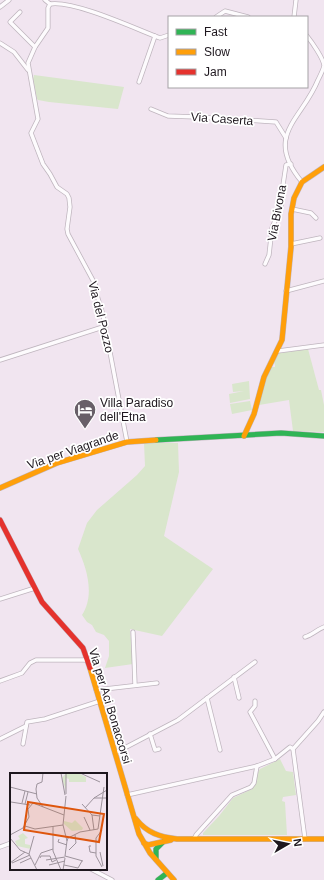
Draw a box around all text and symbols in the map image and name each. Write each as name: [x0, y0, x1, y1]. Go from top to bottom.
legend: [168, 16, 308, 88]
text: Fast: [204, 25, 228, 39]
text: Slow: [204, 45, 230, 59]
text: Jam: [204, 65, 227, 79]
street label: Via Caserta: [190, 110, 254, 128]
street label: Via Bivona: [265, 183, 289, 242]
street label: Via del Pozzo: [85, 280, 117, 354]
place label: Villa Paradiso dell'Etna: [100, 396, 173, 424]
hotel icon: Villa Paradiso dell'Etna: [72, 397, 98, 430]
street label: Via per Viagrande: [26, 428, 121, 472]
street label: Via per Aci Bonaccorsi: [86, 647, 134, 765]
inset map: [10, 773, 107, 870]
north arrow: [268, 824, 308, 864]
text: N: [291, 838, 304, 847]

